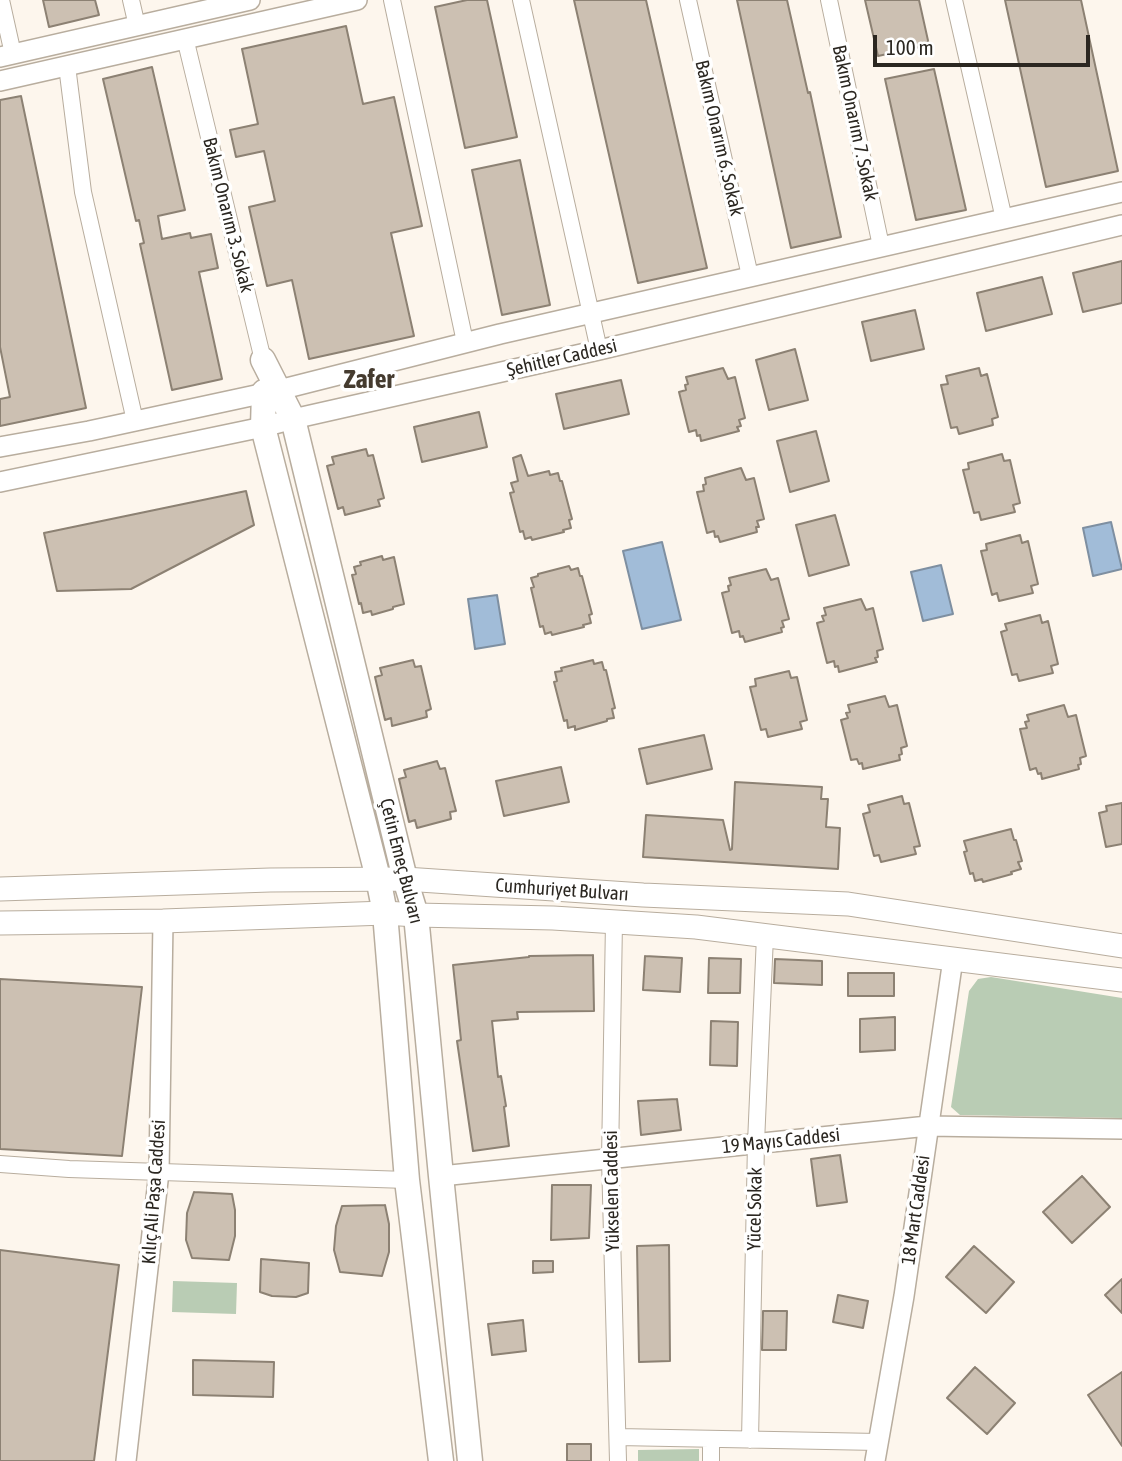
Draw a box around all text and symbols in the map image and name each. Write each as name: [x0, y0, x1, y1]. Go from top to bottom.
scale bar: [877, 21, 1094, 65]
text: 100 m: [886, 35, 934, 59]
street label: Bakım Onarım 7. Sokak: [827, 43, 883, 203]
street label: Bakım Onarım 6. Sokak: [690, 58, 748, 218]
street label: Bakım Onarım 3. Sokak: [198, 135, 258, 295]
street label: Şehitler Caddesi: [505, 334, 619, 382]
district label: Zafer: [344, 364, 394, 396]
street label: Çetin Emeç Bulvarı: [374, 796, 428, 926]
street label: Cumhuriyet Bulvarı: [495, 874, 629, 906]
street label: Kılıç Ali Paşa Caddesi: [138, 1119, 170, 1265]
street label: 19 Mayıs Caddesi: [721, 1123, 841, 1159]
street label: Yükselen Caddesi: [600, 1130, 624, 1252]
street label: 18 Mart Caddesi: [897, 1154, 935, 1266]
street label: Yücel Sokak: [743, 1167, 767, 1251]

